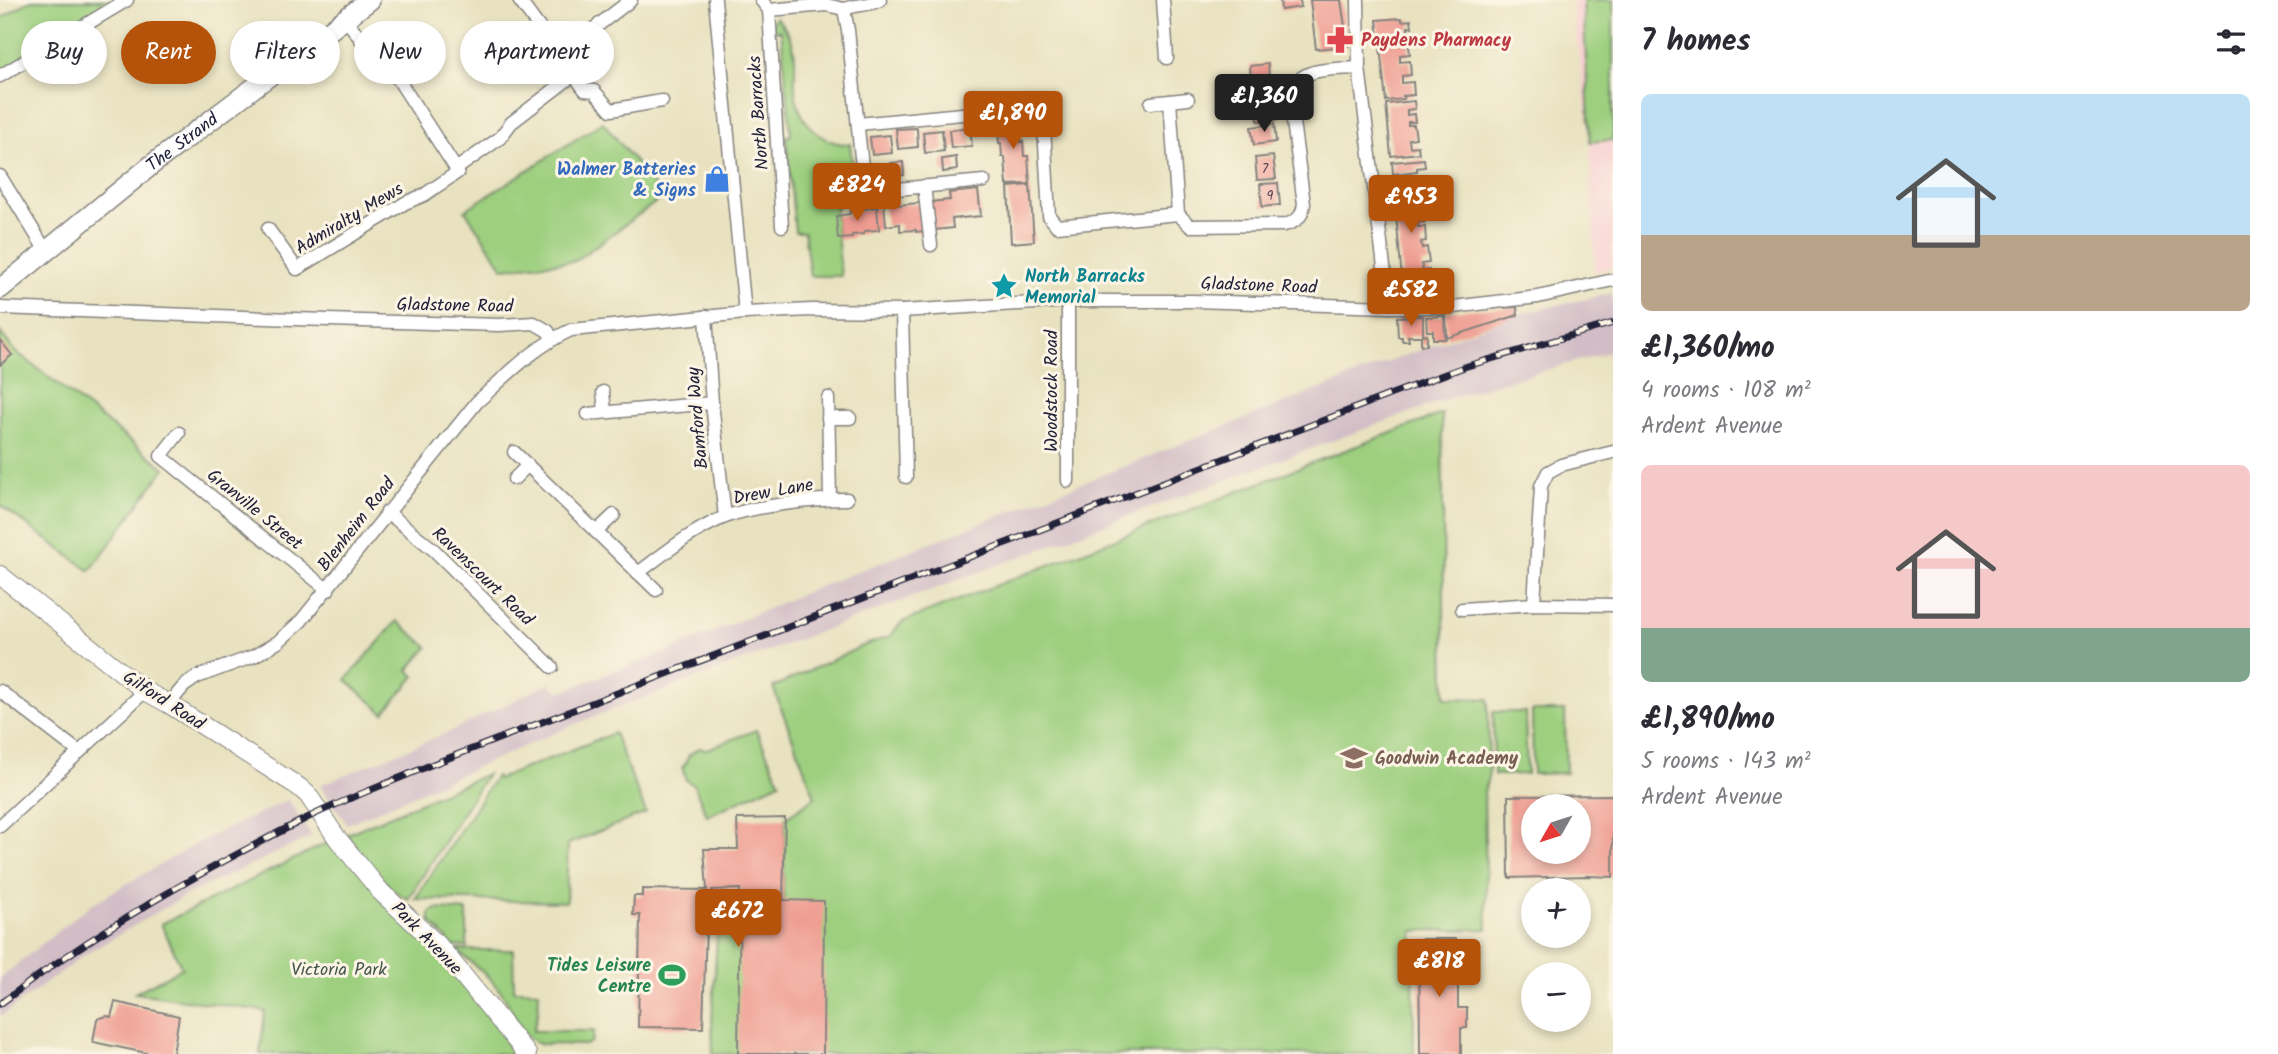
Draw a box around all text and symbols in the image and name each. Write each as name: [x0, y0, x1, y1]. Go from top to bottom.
text: 7 homes: [1641, 18, 1751, 66]
chip: Buy: [21, 21, 107, 84]
chip: Rent: [121, 21, 216, 84]
chip: Filters: [230, 21, 340, 84]
chip: New: [354, 21, 446, 84]
chip: Apartment: [460, 21, 614, 84]
icon: filters: [2212, 23, 2250, 61]
pharmacy icon: Paydens Pharmacy: [1325, 25, 1355, 55]
place label: Paydens Pharmacy: [1361, 27, 1512, 56]
street label: North Barracks: [741, 54, 778, 171]
pin: £1,360: [1207, 74, 1321, 134]
text: £1,360: [1231, 79, 1297, 115]
pin: £1,890: [956, 92, 1070, 151]
text: £1,890: [980, 96, 1046, 132]
street label: The Strand: [140, 106, 226, 180]
icon: home: [1883, 140, 2009, 266]
place label: Walmer Batteries & Signs: [557, 156, 697, 206]
house number: 7: [1262, 158, 1269, 180]
shop icon: Walmer Batteries & Signs: [702, 164, 732, 194]
pin: £824: [816, 164, 898, 223]
text: £824: [829, 168, 885, 204]
street label: Admiralty Mews: [290, 175, 410, 263]
pin: £953: [1370, 176, 1452, 235]
text: £953: [1385, 180, 1437, 216]
house number: 9: [1267, 185, 1274, 207]
place label: North Barracks Memorial: [1025, 263, 1146, 313]
pin: £582: [1370, 268, 1452, 328]
street label: Gladstone Road: [1200, 270, 1319, 303]
place icon: North Barracks Memorial: [989, 271, 1019, 301]
text: £582: [1383, 273, 1439, 309]
street label: Gladstone Road: [396, 291, 515, 322]
text: £1,360/mo: [1641, 325, 1775, 373]
street label: Woodstock Road: [1038, 329, 1067, 452]
street label: Bamford Way: [680, 365, 717, 470]
text: 4 rooms · 108 m²: [1641, 373, 1811, 409]
text: Ardent Avenue: [1641, 409, 1783, 445]
street label: Granville Street: [200, 462, 309, 559]
street label: Blenheim Road: [311, 471, 404, 578]
street label: Drew Lane: [731, 471, 816, 514]
icon: home: [1883, 511, 2009, 637]
street label: Ravenscourt Road: [424, 520, 541, 634]
street label: Gilford Road: [116, 664, 211, 739]
text: £1,890/mo: [1641, 696, 1775, 744]
school or university icon: Goodwin Academy: [1339, 743, 1369, 773]
text: 5 rooms · 143 m²: [1641, 744, 1811, 780]
place label: Goodwin Academy: [1375, 745, 1519, 774]
text: Ardent Avenue: [1641, 780, 1783, 816]
north arrow: [1521, 794, 1591, 864]
map controls: [1521, 794, 1591, 1032]
button: +: [1521, 878, 1591, 948]
pin: £672: [697, 890, 779, 949]
text: £672: [711, 894, 765, 930]
street label: Park Avenue: [383, 896, 469, 983]
pin: £818: [1398, 940, 1480, 999]
text: £818: [1414, 944, 1464, 980]
place label: Tides Leisure Centre: [547, 952, 651, 1002]
park label: Victoria Park: [291, 956, 387, 985]
sports icon: Tides Leisure Centre: [657, 960, 687, 990]
button: −: [1521, 962, 1591, 1032]

